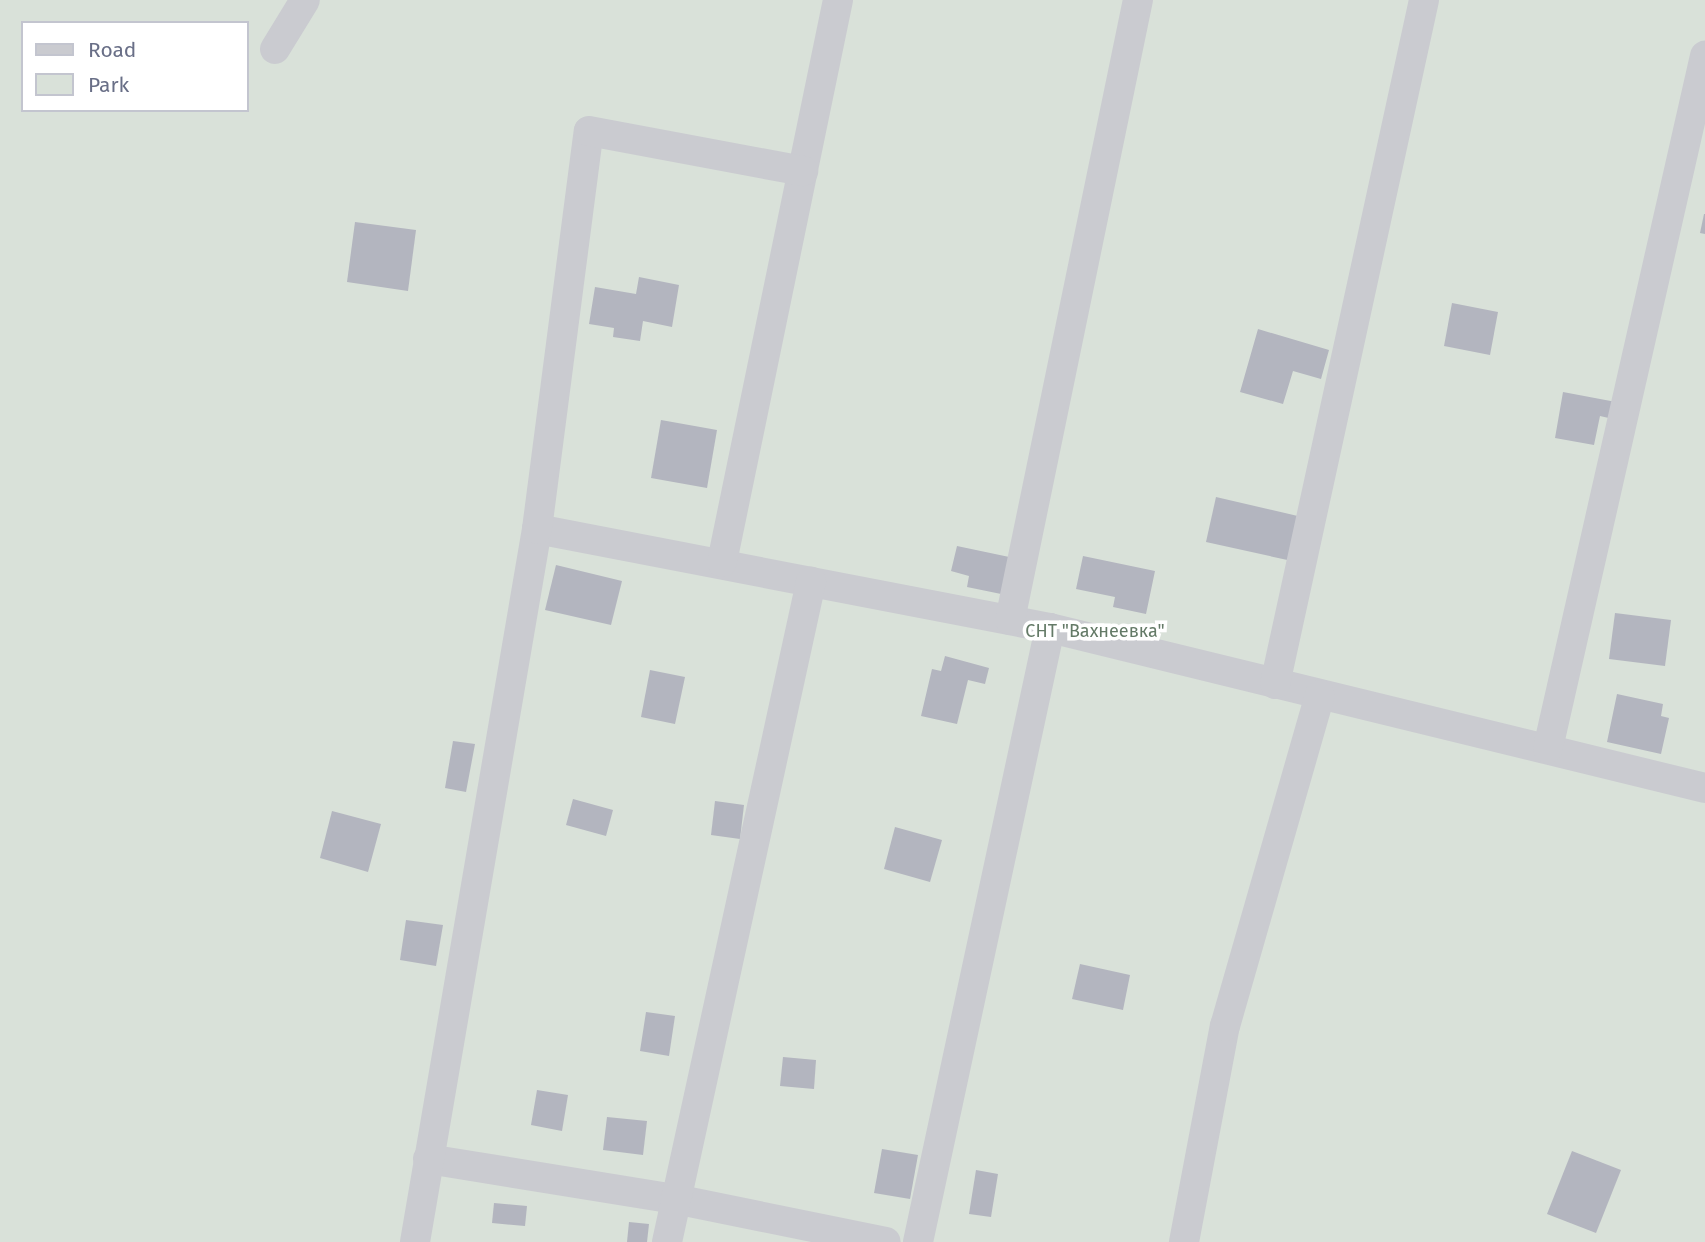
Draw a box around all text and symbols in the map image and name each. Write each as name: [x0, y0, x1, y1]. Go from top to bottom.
legend: [21, 21, 248, 112]
text: Road: [88, 37, 136, 63]
text: Park: [88, 72, 129, 98]
park label: СНТ "Вахнеевка": [1025, 620, 1165, 642]

